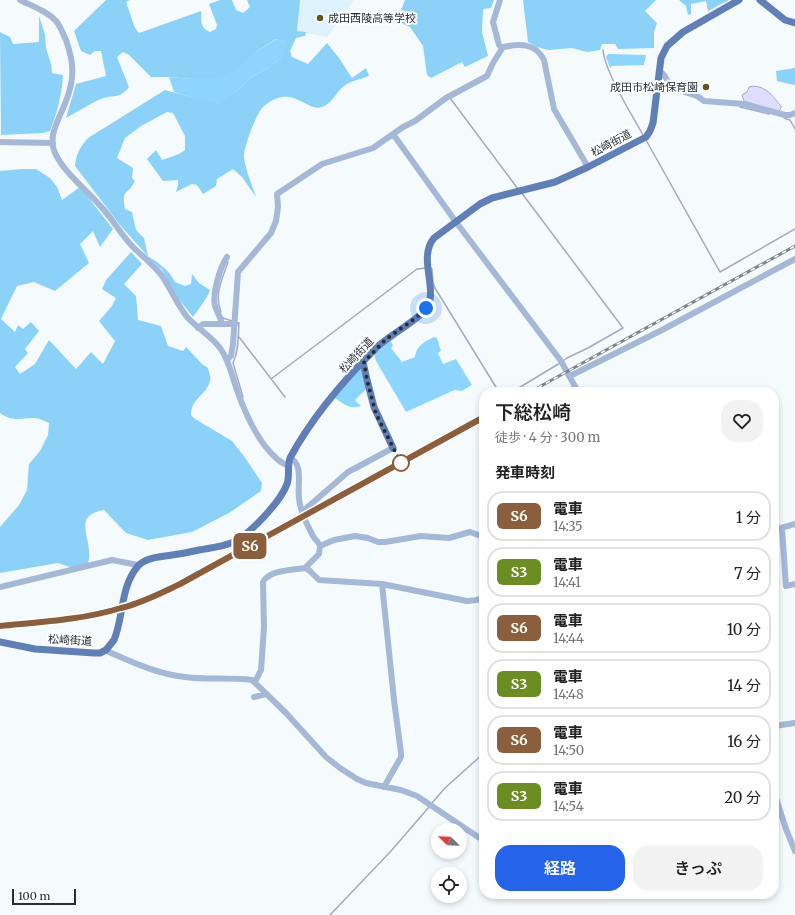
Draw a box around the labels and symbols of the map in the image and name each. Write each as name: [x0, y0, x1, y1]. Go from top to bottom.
place label: 成田西陵高等学校: [328, 11, 416, 25]
marker: 成田西陵高等学校: [315, 13, 325, 23]
place label: 成田市松崎保育園: [610, 80, 698, 94]
marker: 成田市松崎保育園: [701, 82, 711, 92]
street label: 松崎街道: [588, 126, 634, 160]
your location: [416, 298, 436, 318]
street label: 松崎街道: [336, 334, 376, 376]
unlabelled marker: [392, 454, 410, 472]
line badge: S6: [232, 533, 268, 559]
street label: 松崎街道: [48, 632, 92, 648]
north arrow: [431, 823, 467, 859]
scale bar: [12, 887, 76, 906]

